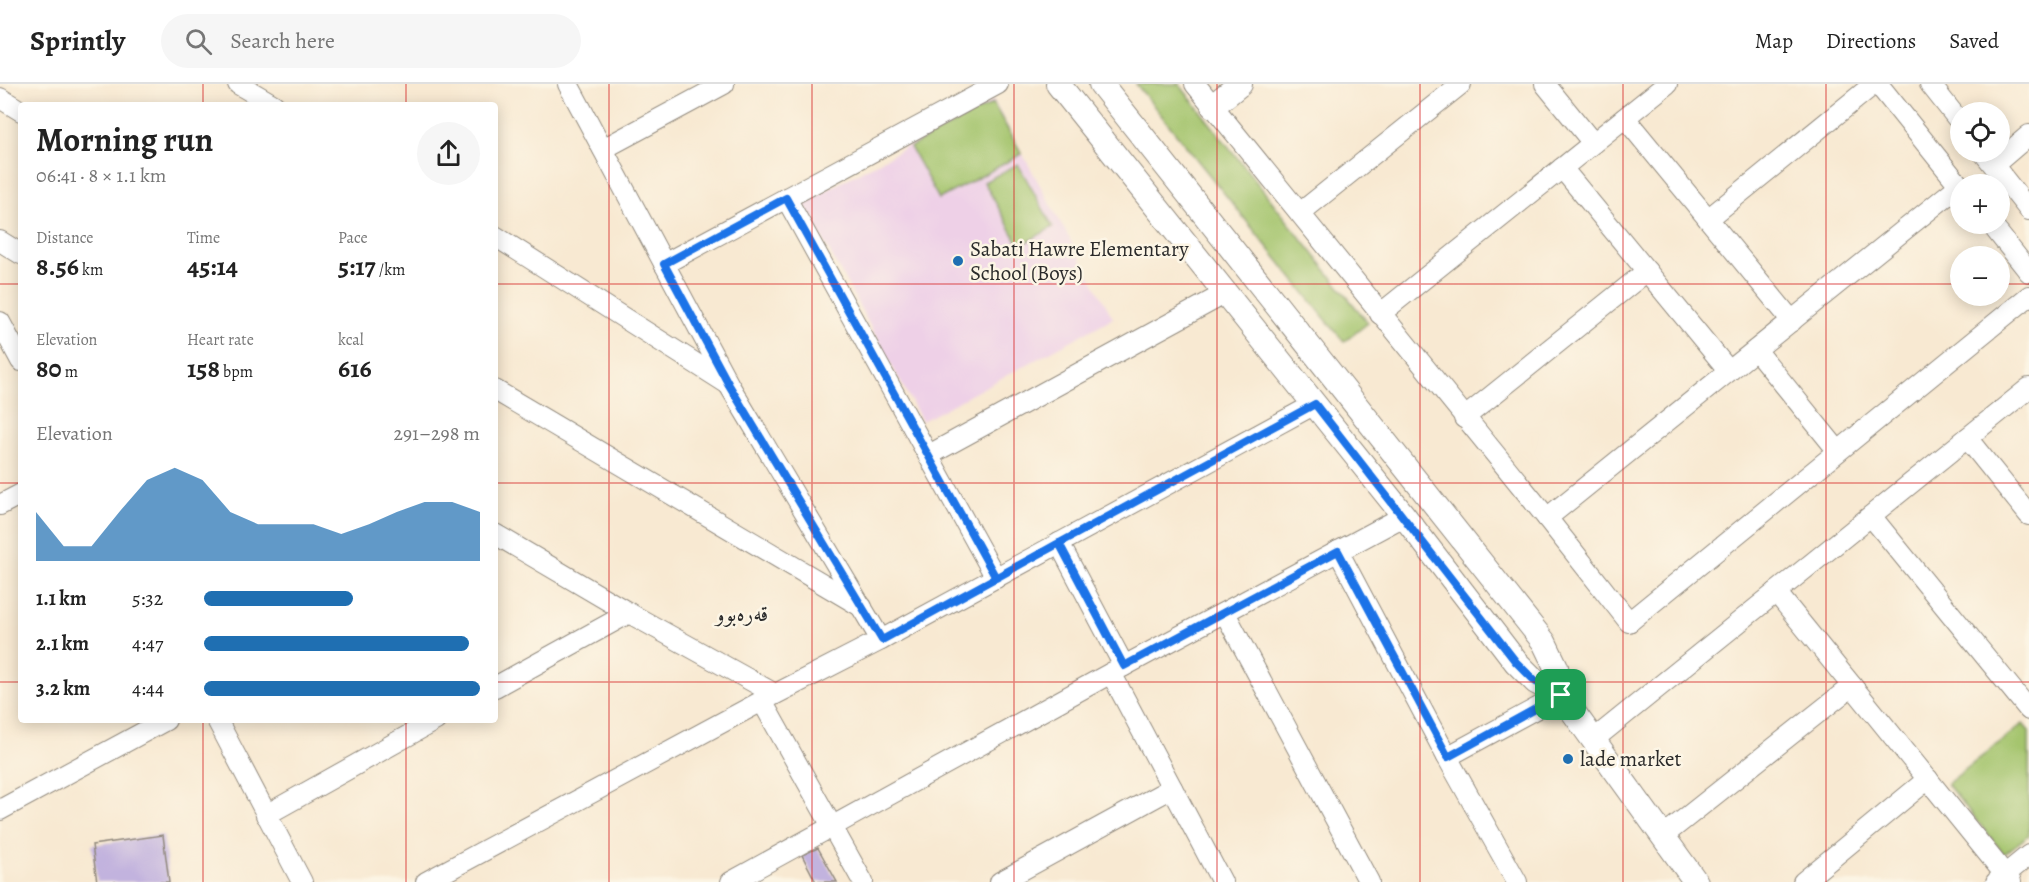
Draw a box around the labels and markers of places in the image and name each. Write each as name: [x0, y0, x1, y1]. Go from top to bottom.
place label: Sabati Hawre Elementary School (Boys): [970, 235, 1189, 287]
marker: Sabati Hawre Elementary School (Boys): [951, 254, 965, 268]
pin: [1535, 669, 1586, 720]
place label: lade market: [1580, 745, 1681, 773]
marker: lade market: [1561, 752, 1575, 766]

